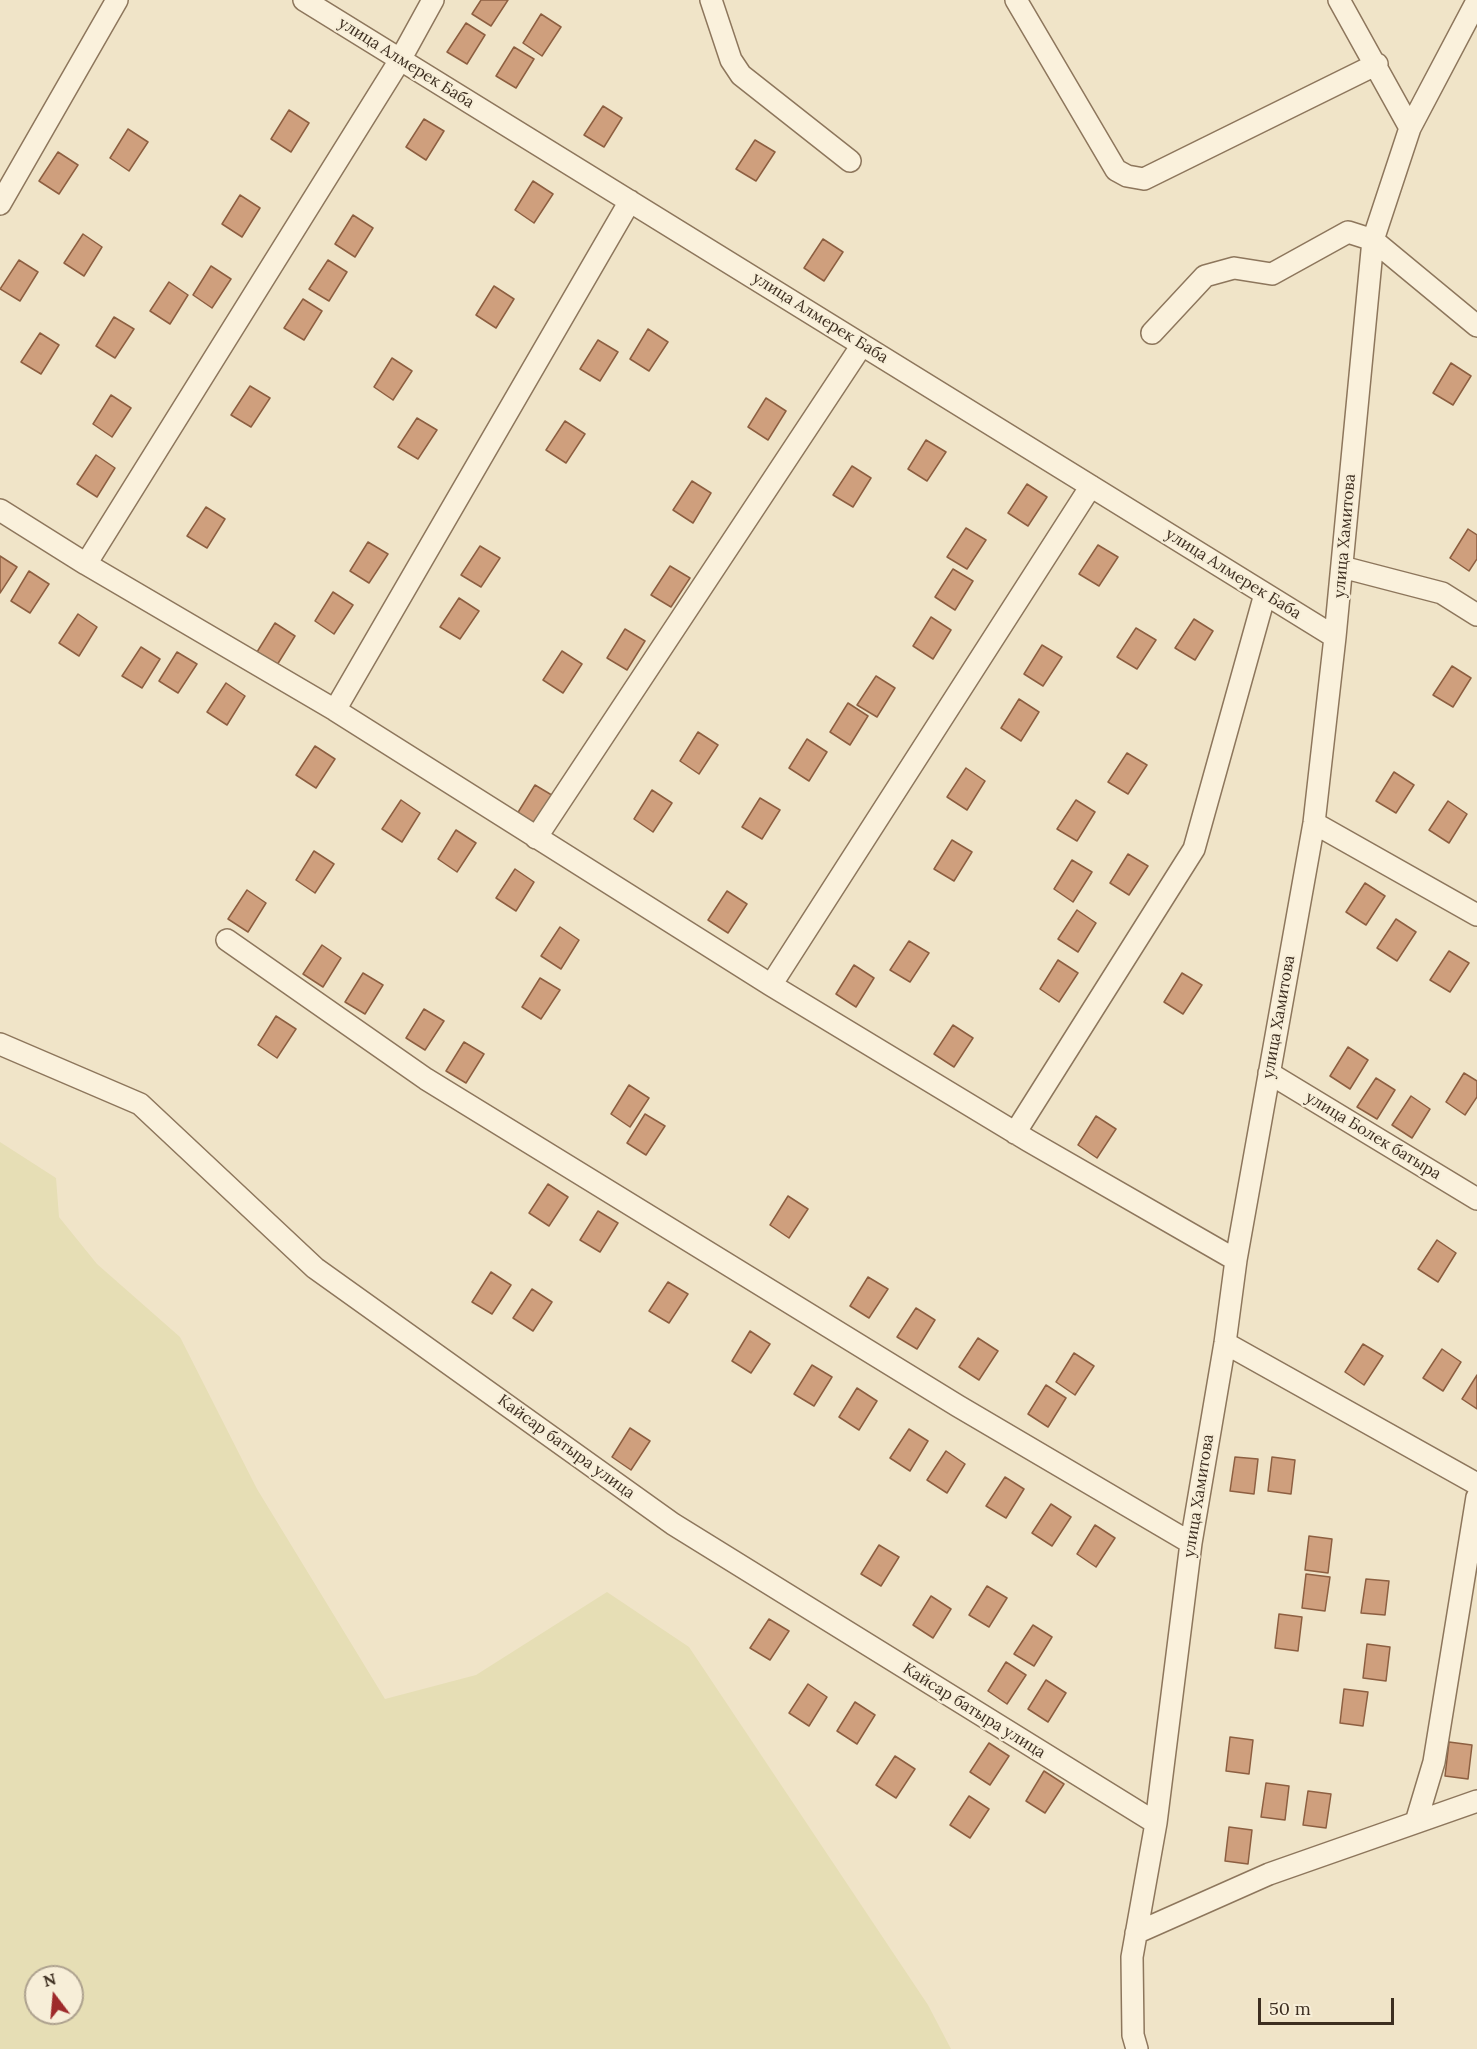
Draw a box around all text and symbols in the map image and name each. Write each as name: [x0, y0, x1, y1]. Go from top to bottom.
street label: улица Алмерек Баба: [335, 13, 477, 113]
street label: улица Алмерек Баба: [749, 268, 891, 368]
street label: улица Хамитова: [1330, 473, 1360, 599]
street label: улица Алмерек Баба: [1162, 524, 1304, 624]
street label: улица Хамитова: [1259, 954, 1299, 1080]
street label: улица Болек батыра: [1302, 1088, 1444, 1184]
street label: Кайсар батыра улица: [494, 1391, 638, 1503]
street label: улица Хамитова: [1180, 1433, 1218, 1559]
street label: Кайсар батыра улица: [899, 1659, 1049, 1763]
north arrow: [24, 1965, 84, 2025]
text: N: [41, 1968, 58, 1991]
scale bar: [1261, 1986, 1398, 2024]
text: 50 m: [1269, 1997, 1311, 2020]

